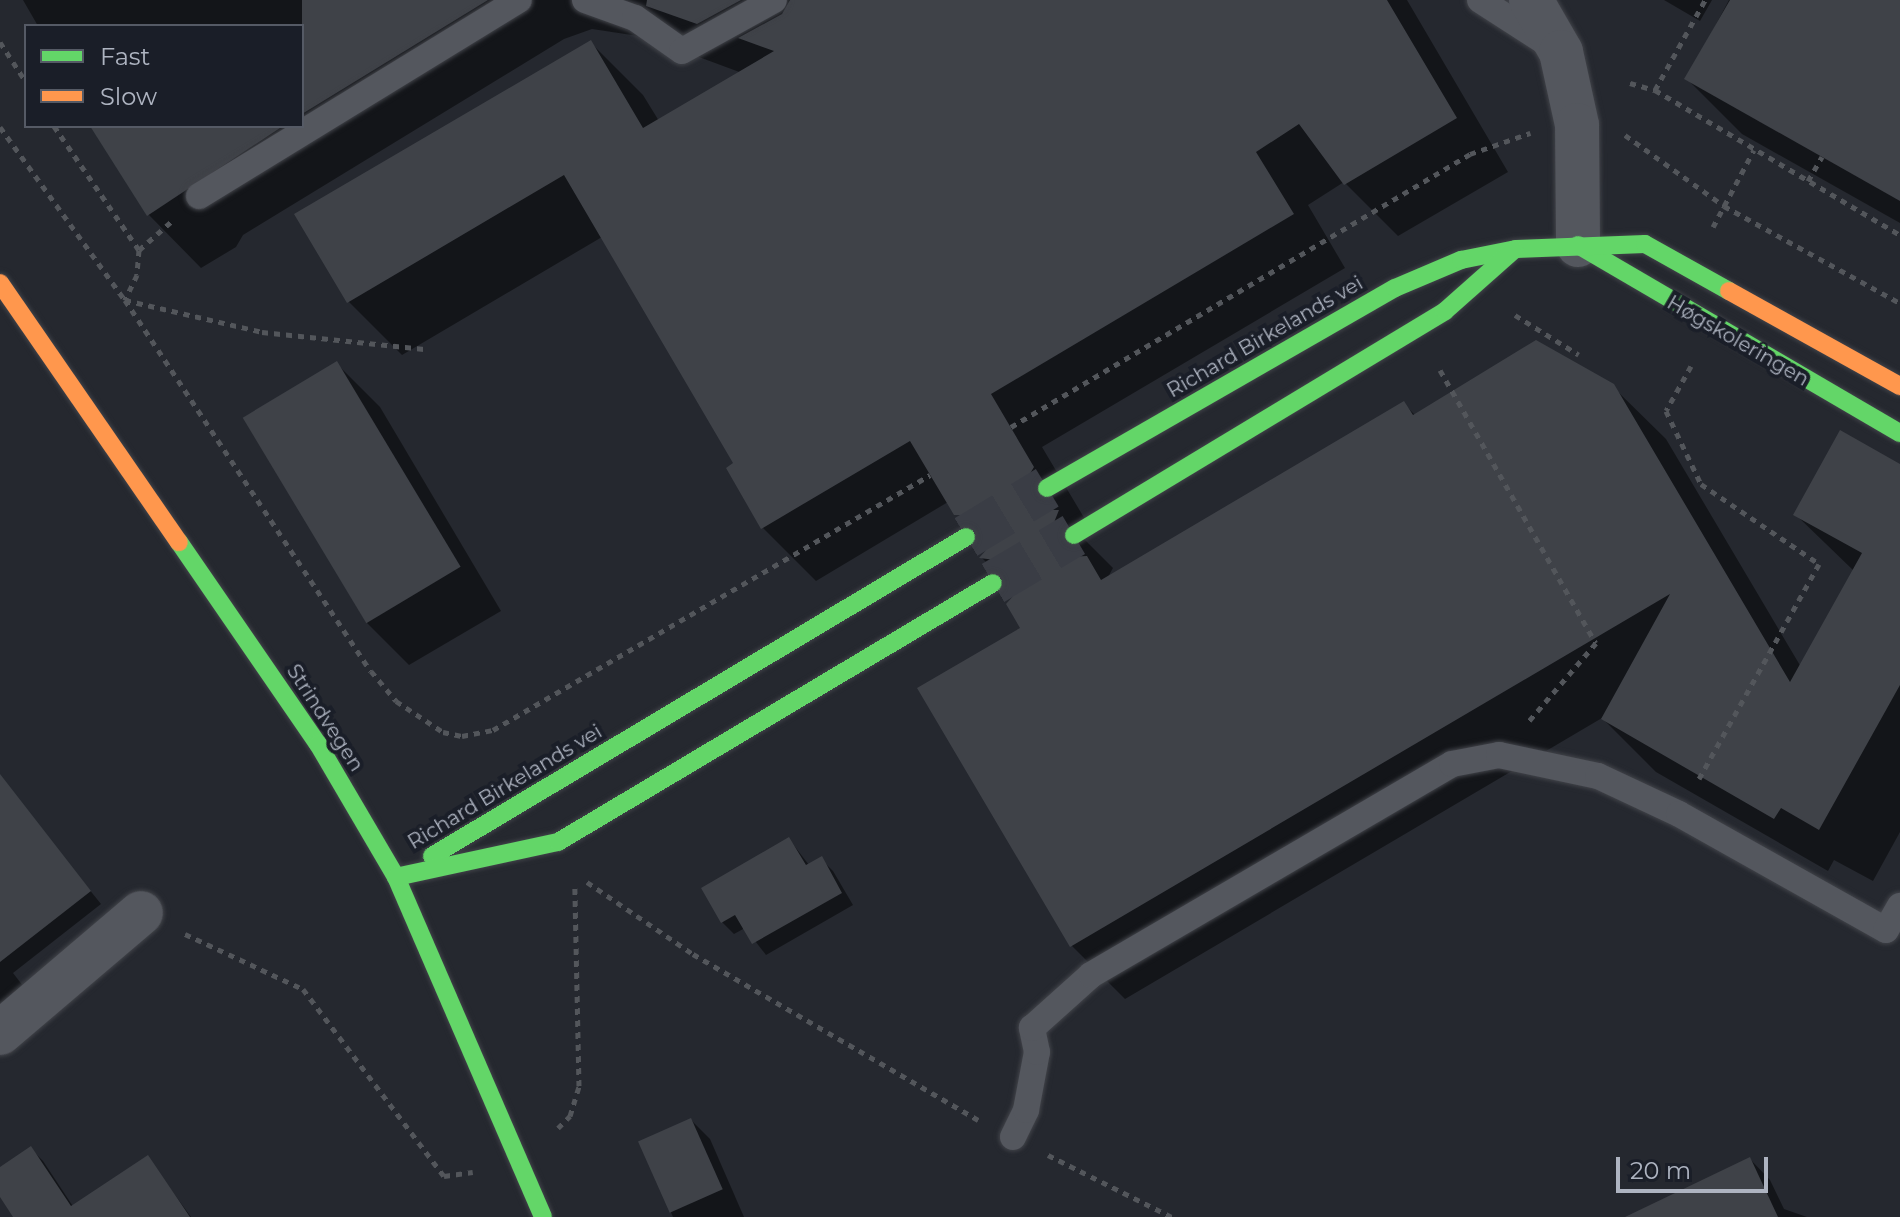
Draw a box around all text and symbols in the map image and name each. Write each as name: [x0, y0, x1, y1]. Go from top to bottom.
legend: [24, 24, 304, 128]
text: Fast: [100, 42, 150, 71]
text: Slow: [100, 82, 157, 111]
street label: Richard Birkelands vei: [1163, 271, 1367, 403]
street label: Høgskoleringen: [1663, 291, 1813, 391]
street label: Strindvegen: [282, 660, 368, 776]
street label: Richard Birkelands vei: [404, 720, 606, 854]
scale bar: [1620, 1141, 1772, 1191]
text: 20 m: [1630, 1156, 1691, 1185]

